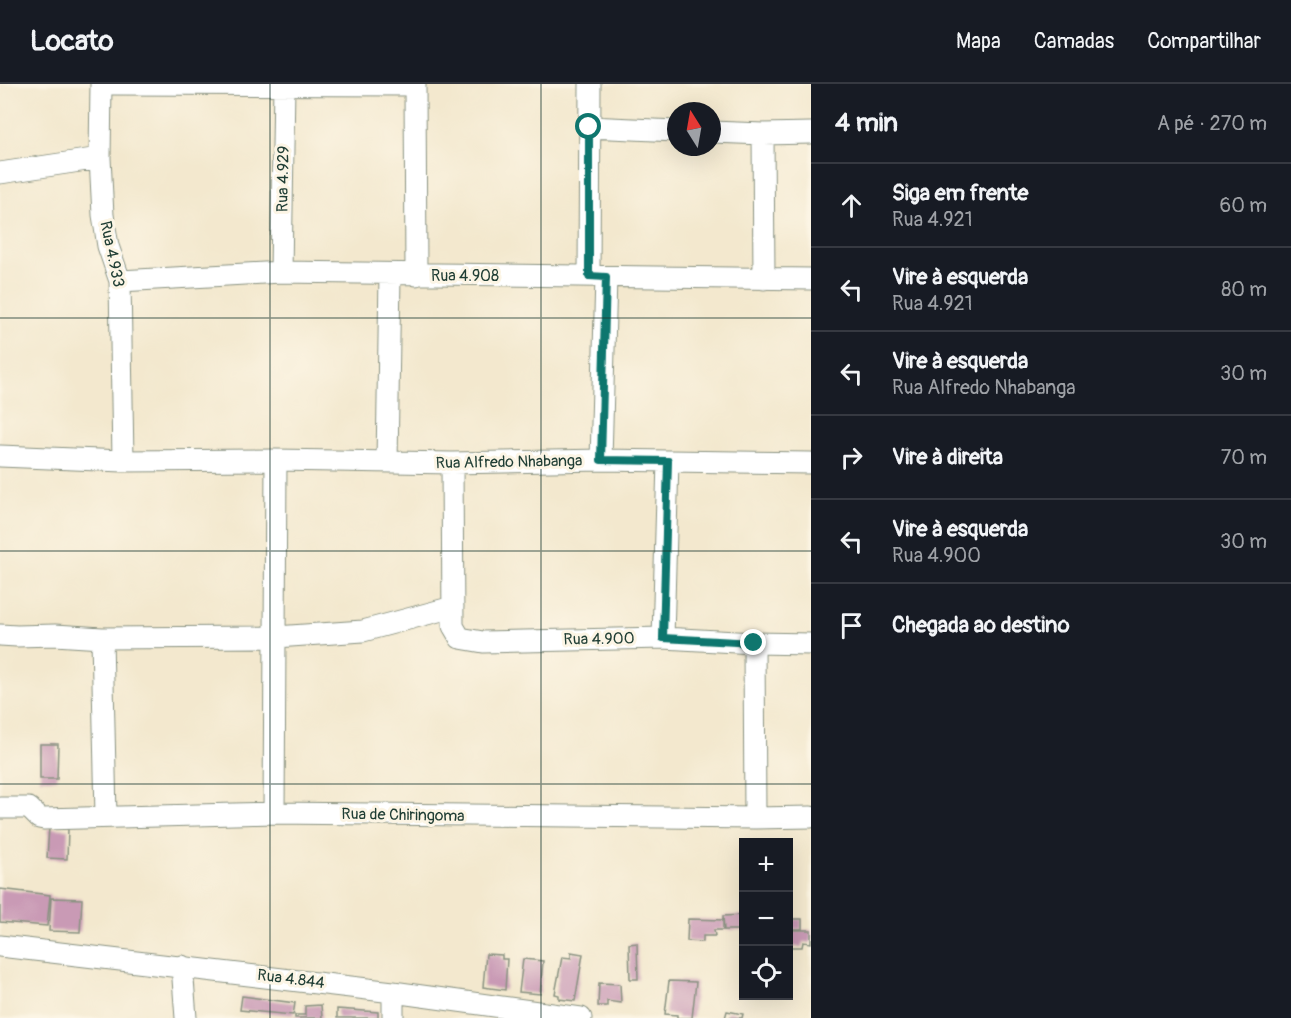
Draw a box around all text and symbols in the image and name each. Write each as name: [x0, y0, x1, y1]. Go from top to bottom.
text: Locato: [30, 24, 114, 59]
text: Mapa: [956, 28, 1001, 55]
text: Camadas: [1034, 28, 1114, 55]
text: Compartilhar: [1147, 28, 1261, 55]
north arrow: [667, 102, 721, 156]
text: 4 min: [835, 107, 898, 139]
text: A pé · 270 m: [1157, 111, 1267, 136]
route start: [575, 113, 601, 139]
street label: Rua 4.929: [272, 146, 294, 212]
text: Siga em frente: [892, 179, 1028, 207]
icon: ahead: [835, 189, 868, 222]
text: 60 m: [1220, 193, 1267, 218]
text: Rua 4.921: [892, 207, 973, 232]
street label: Rua 4.933: [95, 219, 129, 289]
text: Vire à esquerda: [892, 263, 1028, 291]
street label: Rua 4.908: [431, 266, 499, 286]
icon: left: [835, 273, 868, 306]
text: 80 m: [1221, 277, 1267, 302]
text: Rua 4.921: [892, 291, 973, 316]
text: Vire à esquerda: [892, 347, 1028, 375]
icon: left: [835, 357, 868, 390]
text: 30 m: [1220, 361, 1267, 386]
text: Rua Alfredo Nhabanga: [892, 375, 1076, 400]
icon: right: [835, 441, 868, 474]
text: Vire à direita: [892, 443, 1003, 471]
text: 70 m: [1221, 445, 1267, 470]
street label: Rua Alfredo Nhabanga: [435, 451, 583, 473]
text: Vire à esquerda: [892, 515, 1028, 543]
icon: left: [835, 525, 868, 558]
text: 30 m: [1220, 529, 1267, 554]
text: Rua 4.900: [892, 543, 981, 568]
icon: arrive: [835, 609, 868, 642]
text: Chegada ao destino: [892, 611, 1070, 639]
street label: Rua 4.900: [563, 628, 635, 650]
route end: [740, 629, 766, 655]
street label: Rua de Chiringoma: [341, 804, 465, 826]
map controls: [739, 838, 793, 1000]
button: +: [739, 838, 793, 892]
button: −: [739, 892, 793, 946]
button: locate: [739, 946, 793, 1000]
street label: Rua 4.844: [256, 965, 326, 993]

